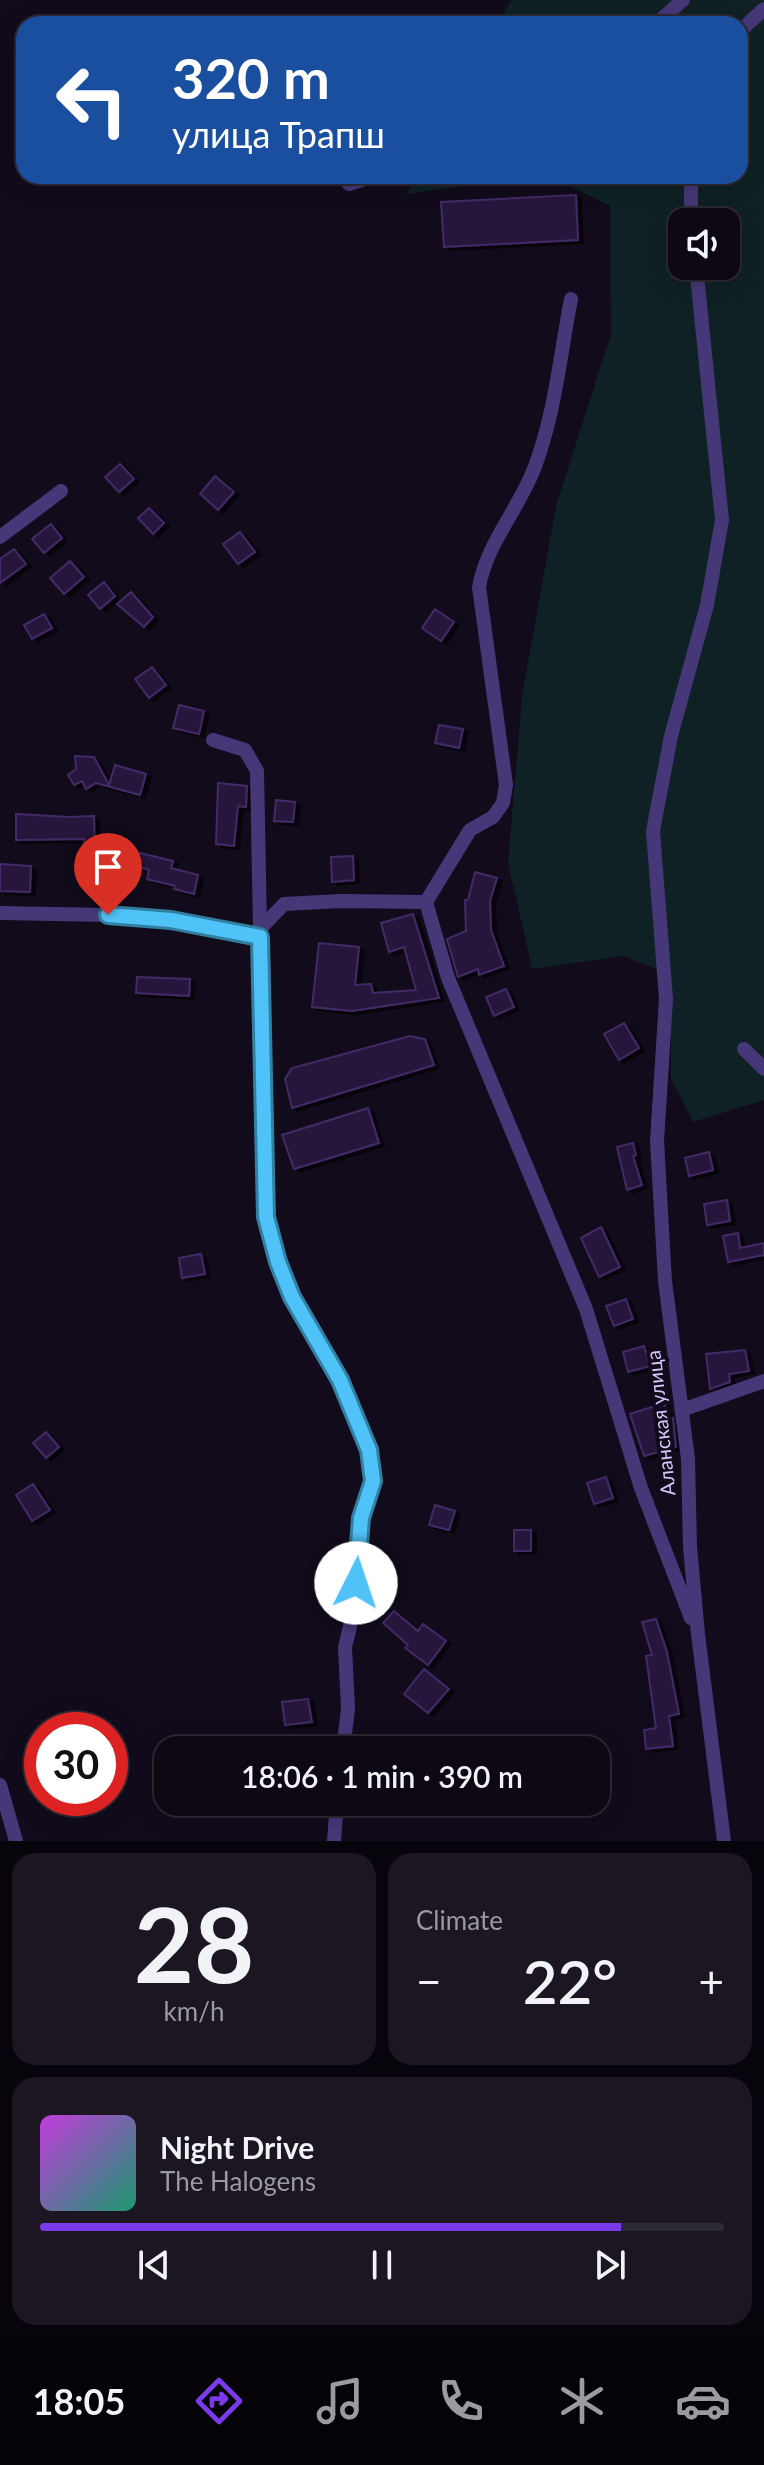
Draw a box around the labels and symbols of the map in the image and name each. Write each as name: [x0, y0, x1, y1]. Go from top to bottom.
pin: [74, 833, 142, 915]
street label: Аланская улица: [640, 1349, 680, 1497]
position arrow: [314, 1541, 398, 1625]
speed limit sign: 30: [24, 1712, 128, 1816]

